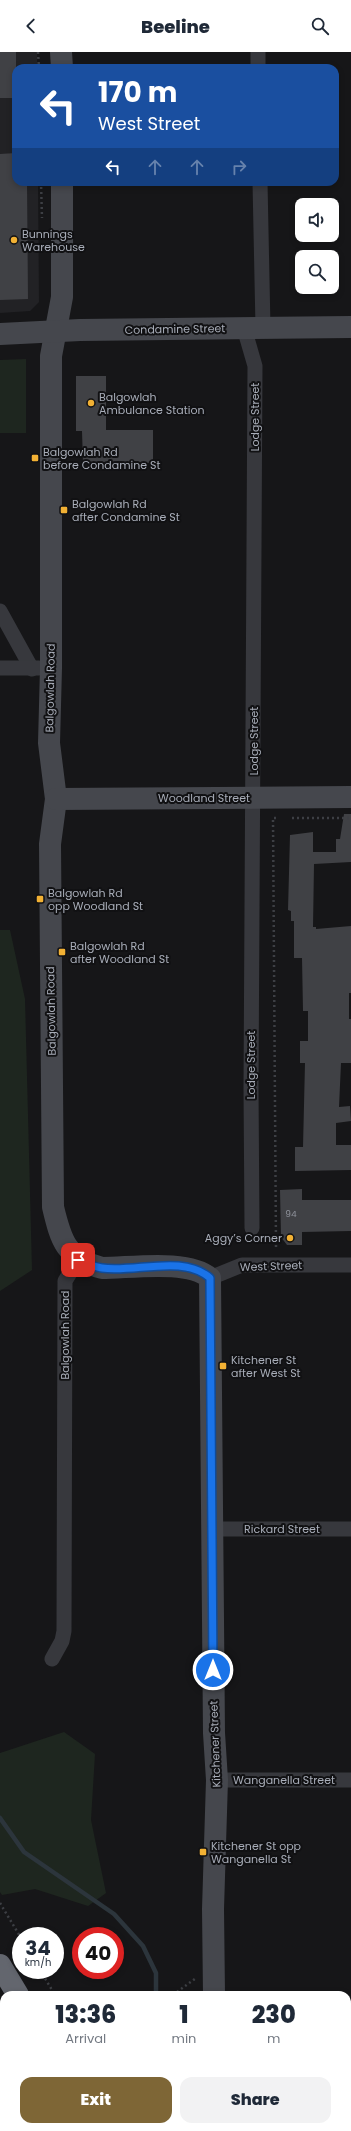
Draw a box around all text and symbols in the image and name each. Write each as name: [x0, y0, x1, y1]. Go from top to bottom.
text: Beeline: [141, 14, 210, 39]
icon: back: [20, 15, 42, 37]
icon: search: [309, 15, 331, 37]
text: 170 m: [98, 73, 177, 112]
icon: left: [32, 80, 84, 132]
text: West Street: [98, 111, 200, 136]
icon: left: [102, 156, 124, 178]
icon: ahead: [144, 156, 166, 178]
icon: ahead: [186, 156, 208, 178]
icon: right: [228, 156, 250, 178]
map controls: [295, 198, 339, 294]
button: sound: [295, 198, 339, 242]
place label: Bunnings Warehouse: [22, 226, 85, 255]
marker: Bunnings Warehouse: [9, 235, 19, 245]
button: search: [295, 250, 339, 294]
street label: Condamine Street: [125, 320, 225, 338]
street label: Lodge Street: [247, 383, 263, 451]
place label: Balgowlah Ambulance Station: [99, 389, 205, 418]
marker: Balgowlah Ambulance Station: [86, 398, 96, 408]
place label: Balgowlah Rd before Condamine St: [43, 444, 161, 473]
marker: Balgowlah Rd before Condamine St: [30, 453, 40, 463]
place label: Balgowlah Rd after Condamine St: [72, 496, 180, 525]
marker: Balgowlah Rd after Condamine St: [59, 505, 69, 515]
street label: Balgowlah Road: [41, 643, 59, 733]
street label: Lodge Street: [246, 707, 262, 775]
street label: Woodland Street: [158, 790, 250, 806]
place label: Balgowlah Rd opp Woodland St: [48, 885, 143, 914]
marker: Balgowlah Rd opp Woodland St: [35, 894, 45, 904]
place label: Balgowlah Rd after Woodland St: [70, 938, 169, 967]
marker: Balgowlah Rd after Woodland St: [57, 947, 67, 957]
street label: Balgowlah Road: [42, 966, 60, 1056]
street label: Lodge Street: [243, 1031, 259, 1099]
house number: 94: [285, 1208, 297, 1220]
place label: Aggy’s Corner: [205, 1230, 282, 1246]
marker: Aggy’s Corner: [285, 1233, 295, 1243]
pin: [61, 1243, 95, 1277]
icon: arrive: [67, 1249, 89, 1271]
street label: West Street: [240, 1257, 302, 1275]
street label: Balgowlah Road: [57, 1290, 73, 1380]
place label: Kitchener St after West St: [231, 1352, 301, 1381]
marker: Kitchener St after West St: [218, 1361, 228, 1371]
street label: Rickard Street: [244, 1521, 320, 1537]
position arrow: [192, 1649, 234, 1691]
street label: Kitchener Street: [205, 1700, 225, 1788]
street label: Wanganella Street: [233, 1772, 335, 1788]
place label: Kitchener St opp Wanganella St: [211, 1838, 301, 1867]
marker: Kitchener St opp Wanganella St: [198, 1847, 208, 1857]
speed limit sign: 40: [72, 1927, 124, 1979]
text: 34: [25, 1934, 51, 1962]
text: km/h: [25, 1955, 51, 1970]
text: 13:36: [55, 1998, 116, 2031]
text: 1: [179, 1998, 189, 2031]
text: 230: [252, 1998, 296, 2031]
text: Arrival: [65, 2029, 106, 2048]
text: min: [172, 2029, 196, 2048]
text: m: [267, 2029, 280, 2048]
button: Exit: [20, 2077, 172, 2123]
button: Share: [180, 2077, 331, 2123]

